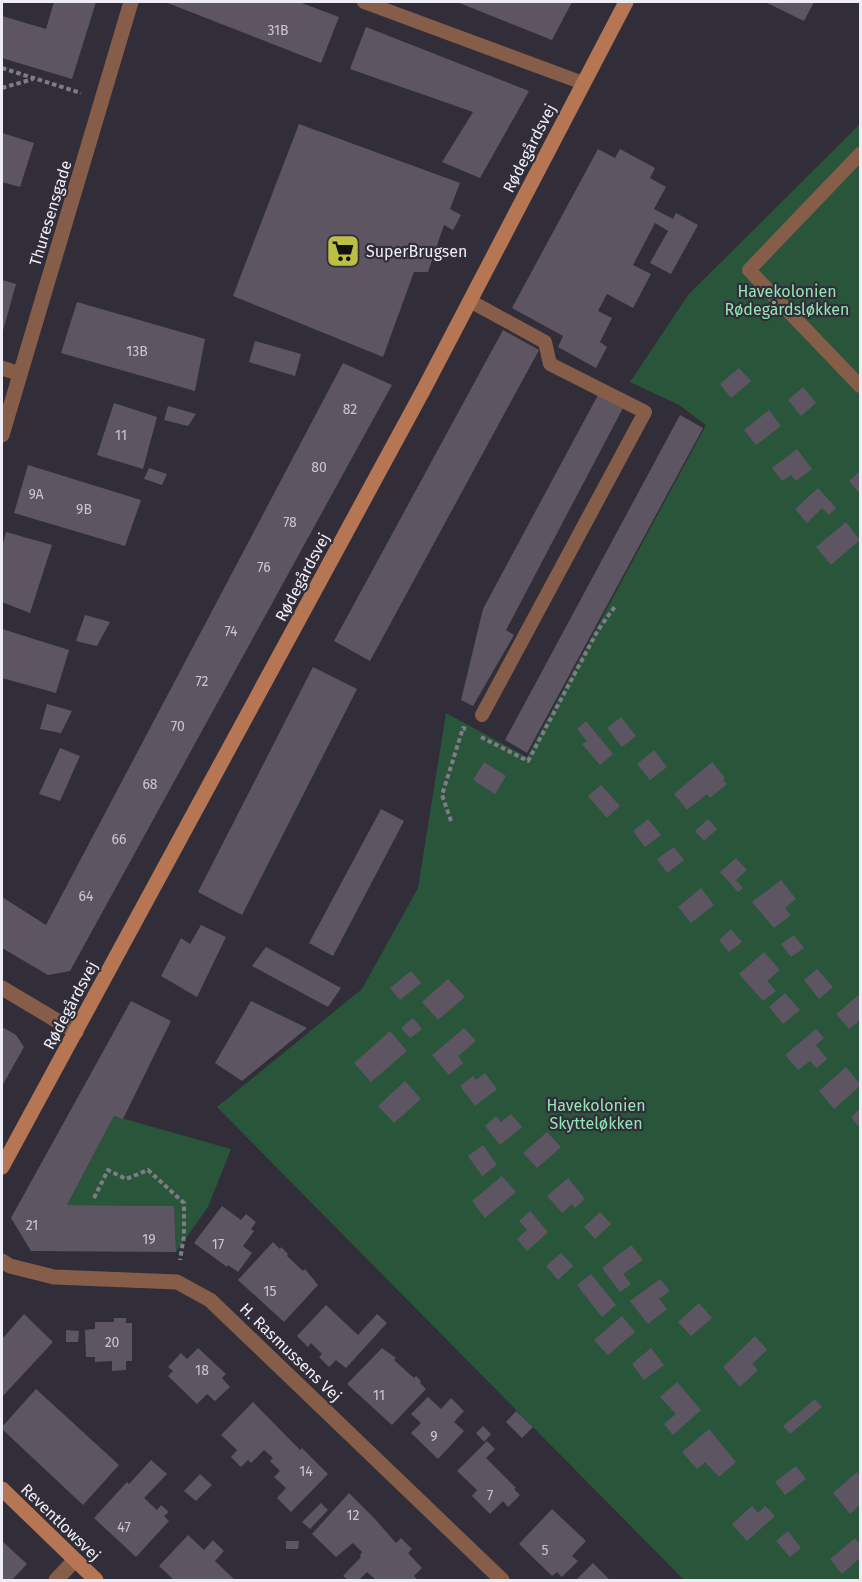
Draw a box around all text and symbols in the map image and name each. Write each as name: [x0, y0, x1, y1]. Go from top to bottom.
house number: 31B: [267, 22, 289, 39]
street label: Rødegårdsvej: [499, 101, 560, 196]
street label: Thuresensgade: [25, 158, 76, 268]
supermarket icon: SuperBrugsen: [325, 233, 361, 269]
place label: SuperBrugsen: [366, 242, 467, 261]
park label: Havekolonien Rødegårdsløkken: [725, 282, 849, 319]
house number: 13B: [126, 343, 148, 360]
house number: 82: [343, 401, 357, 418]
house number: 11: [115, 427, 127, 444]
house number: 80: [311, 459, 327, 476]
house number: 9A: [28, 486, 44, 503]
house number: 9B: [76, 501, 92, 518]
house number: 78: [283, 514, 297, 531]
street label: Rødegårdsvej: [271, 530, 334, 625]
house number: 76: [257, 559, 271, 576]
house number: 74: [224, 623, 238, 640]
house number: 72: [196, 673, 209, 690]
house number: 70: [171, 718, 185, 735]
house number: 68: [142, 776, 158, 793]
house number: 66: [112, 831, 126, 848]
house number: 64: [79, 888, 94, 905]
street label: Rødegårdsvej: [39, 958, 102, 1053]
park label: Havekolonien Skytteløkken: [546, 1096, 646, 1133]
house number: 21: [26, 1217, 38, 1234]
house number: 19: [142, 1231, 156, 1248]
house number: 17: [212, 1236, 224, 1253]
house number: 15: [263, 1283, 277, 1300]
street label: H. Rasmussens Vej: [236, 1299, 345, 1406]
house number: 20: [105, 1334, 120, 1351]
house number: 18: [195, 1362, 209, 1379]
house number: 11: [373, 1387, 385, 1404]
house number: 9: [430, 1428, 438, 1445]
house number: 14: [299, 1463, 313, 1480]
street label: Reventlowsvej: [17, 1480, 104, 1565]
house number: 7: [487, 1487, 493, 1504]
house number: 12: [347, 1507, 360, 1524]
house number: 47: [117, 1519, 131, 1536]
house number: 5: [541, 1542, 549, 1559]

